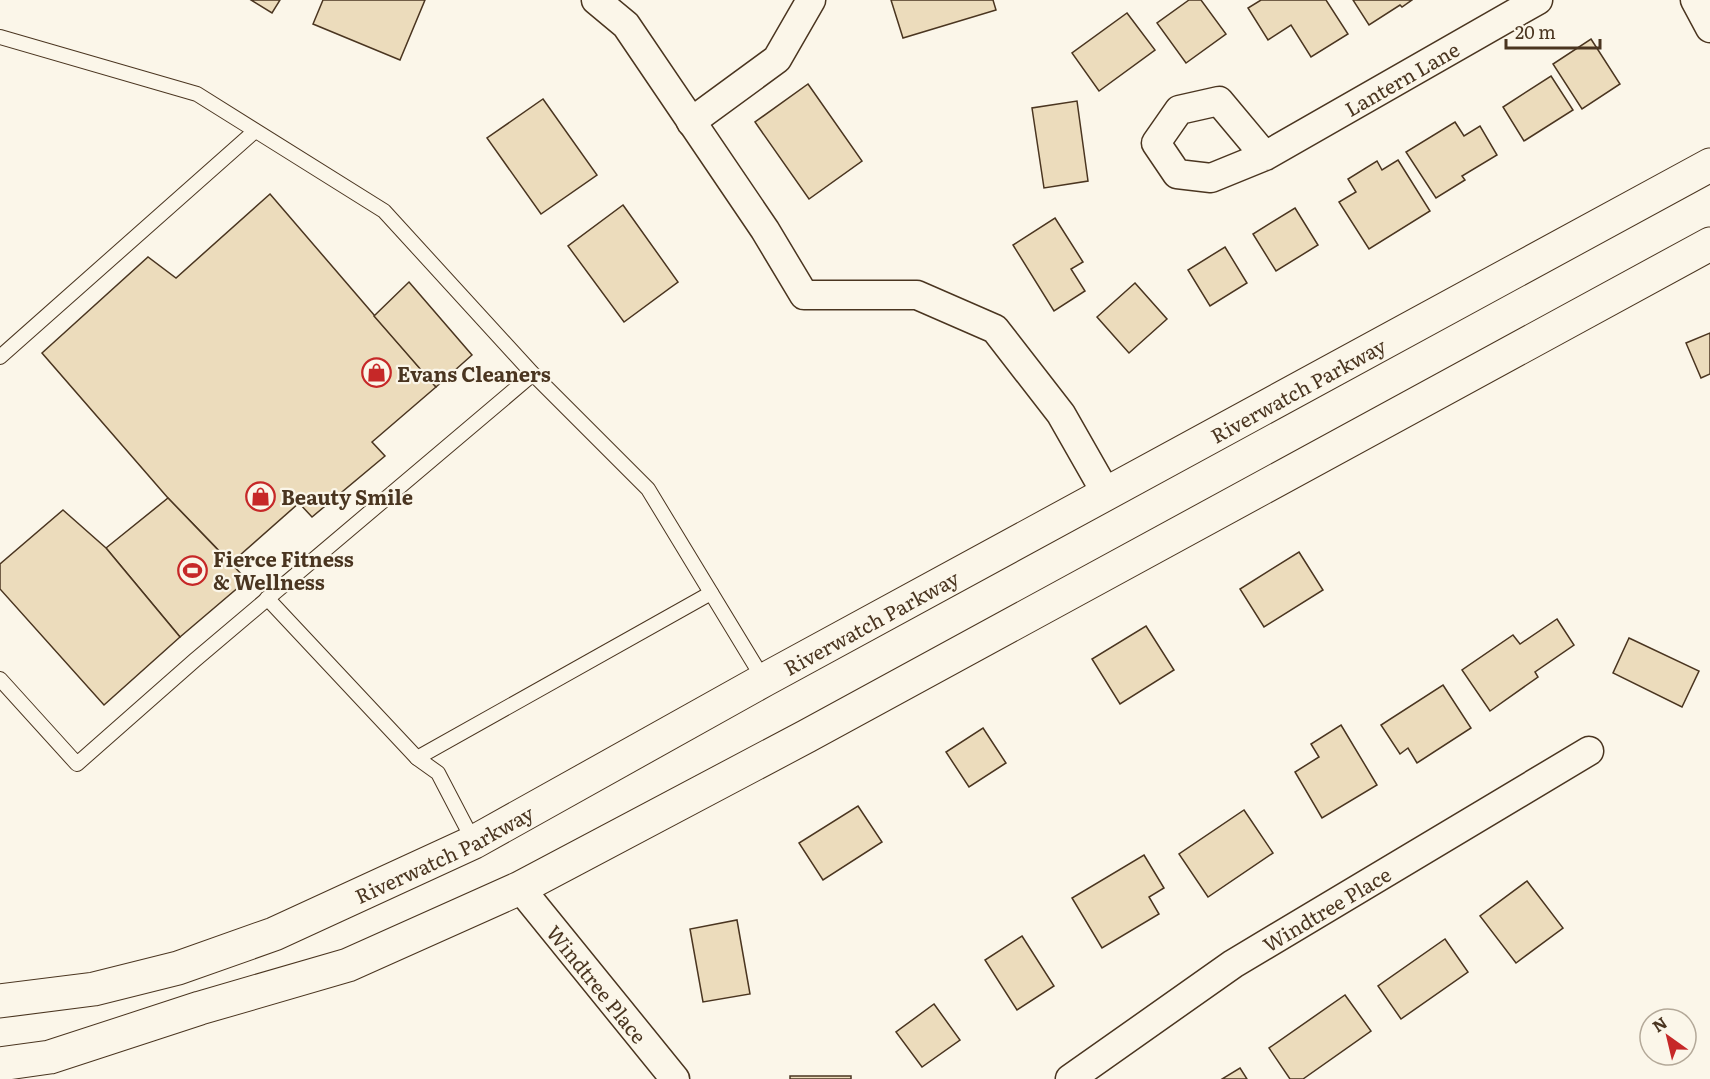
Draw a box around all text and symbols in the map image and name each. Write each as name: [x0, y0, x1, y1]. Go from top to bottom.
scale bar: [1506, 12, 1600, 50]
text: 20 m: [1515, 18, 1556, 45]
street label: Lantern Lane: [1338, 33, 1464, 123]
street label: Riverwatch Parkway: [1204, 329, 1391, 449]
shop icon: Evans Cleaners: [360, 357, 392, 389]
place label: Evans Cleaners: [397, 358, 551, 388]
shop icon: Beauty Smile: [244, 480, 276, 512]
place label: Beauty Smile: [281, 481, 413, 511]
place label: Fierce Fitness & Wellness: [213, 543, 354, 596]
sports icon: Fierce Fitness & Wellness: [176, 554, 208, 586]
street label: Riverwatch Parkway: [778, 562, 964, 682]
street label: Riverwatch Parkway: [349, 797, 539, 910]
street label: Windtree Place: [1256, 858, 1396, 958]
street label: Windtree Place: [540, 918, 655, 1049]
north arrow: [1638, 1007, 1698, 1067]
text: N: [1647, 1010, 1671, 1037]

